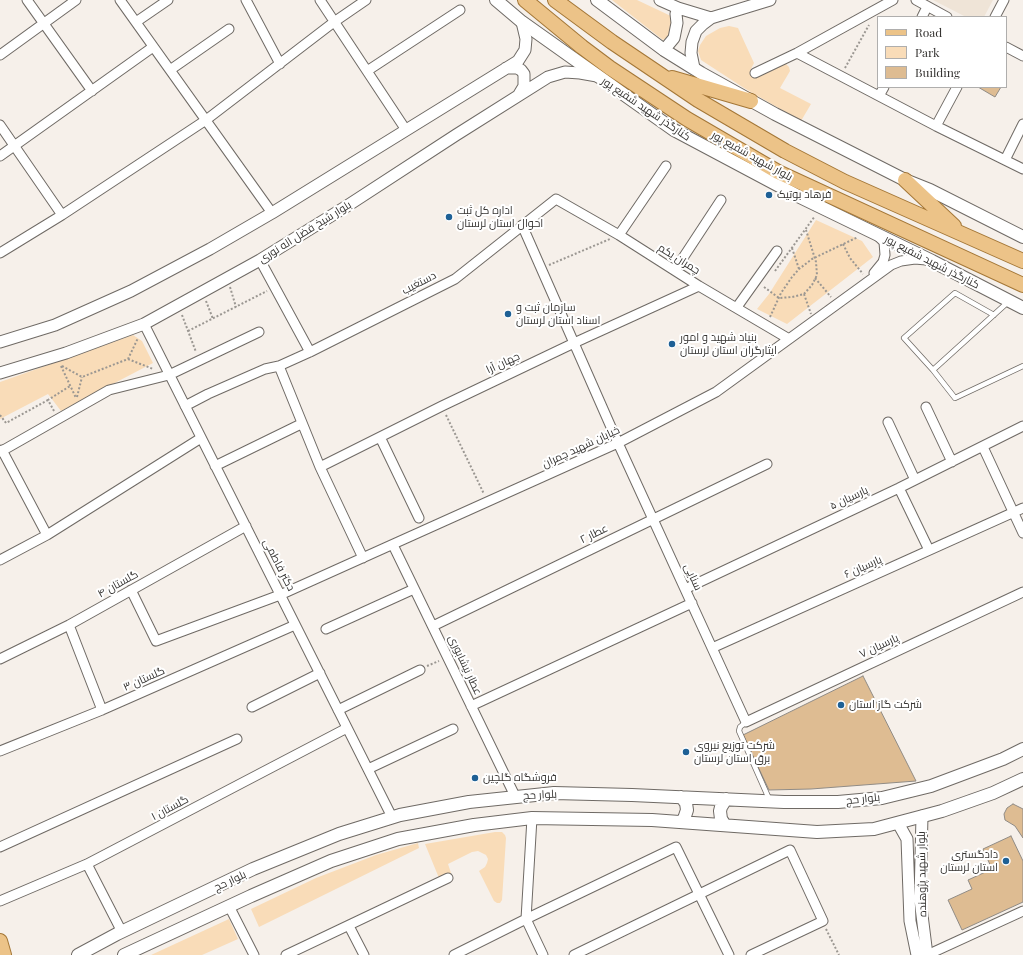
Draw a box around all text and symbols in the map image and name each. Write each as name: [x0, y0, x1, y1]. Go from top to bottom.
legend: [877, 16, 1007, 88]
text: Road: [915, 24, 942, 40]
text: Park: [915, 44, 940, 60]
text: Building: [915, 64, 960, 80]
street label: کنارگذر شهید شفیع پور: [599, 74, 693, 144]
street label: بلوار شهید شفیع پور: [709, 128, 795, 184]
place label: فرهاد بوتیک: [777, 188, 831, 202]
marker: فرهاد بوتیک: [764, 190, 774, 200]
street label: بلوار شیخ فضل اله نوری: [256, 198, 354, 266]
place label: اداره کل ثبت احوال استان لرستان: [457, 204, 543, 230]
marker: اداره کل ثبت احوال استان لرستان: [444, 212, 454, 222]
street label: کنارگذر شهید شفیع پور: [882, 232, 982, 292]
street label: چمران یکم: [655, 241, 703, 277]
street label: دستغیب: [400, 269, 438, 297]
place label: سازمان ثبت و اسناد استان لرستان: [516, 301, 600, 327]
marker: سازمان ثبت و اسناد استان لرستان: [503, 309, 513, 319]
place label: بنیاد شهید و امور ایثارگران استان لرستان: [680, 331, 777, 357]
marker: بنیاد شهید و امور ایثارگران استان لرستان: [667, 339, 677, 349]
street label: جهان آرا: [484, 350, 522, 376]
street label: خیابان شهید چمران: [540, 423, 622, 471]
street label: پارسیان ۵: [828, 483, 870, 513]
street label: عطار ۲: [578, 522, 610, 546]
street label: دکتر فاطمی: [260, 537, 298, 593]
street label: پارسیان ۶: [842, 553, 884, 581]
street label: سنایی: [681, 561, 705, 593]
street label: گلستان ۴: [96, 568, 140, 600]
street label: پارسیان ۷: [857, 631, 901, 661]
street label: عطار نیشابوری: [445, 633, 485, 697]
street label: گلستان ۳: [121, 664, 167, 694]
place label: شرکت گاز استان: [849, 698, 922, 712]
marker: شرکت گاز استان: [836, 700, 846, 710]
place label: شرکت توزیع نیروی برق استان لرستان: [694, 739, 775, 765]
marker: شرکت توزیع نیروی برق استان لرستان: [681, 747, 691, 757]
place label: فروشگاه گلچین: [483, 771, 557, 785]
marker: فروشگاه گلچین: [470, 773, 480, 783]
street label: بلوار حج: [523, 788, 557, 802]
street label: بلوار حج: [845, 791, 881, 807]
street label: گلستان ۱: [149, 793, 191, 823]
street label: بلوار شهید پژوهنده: [915, 831, 929, 917]
place label: دادگستری استان لرستان: [940, 848, 998, 874]
marker: دادگستری استان لرستان: [1001, 856, 1011, 866]
street label: بلوار حج: [212, 868, 248, 894]

